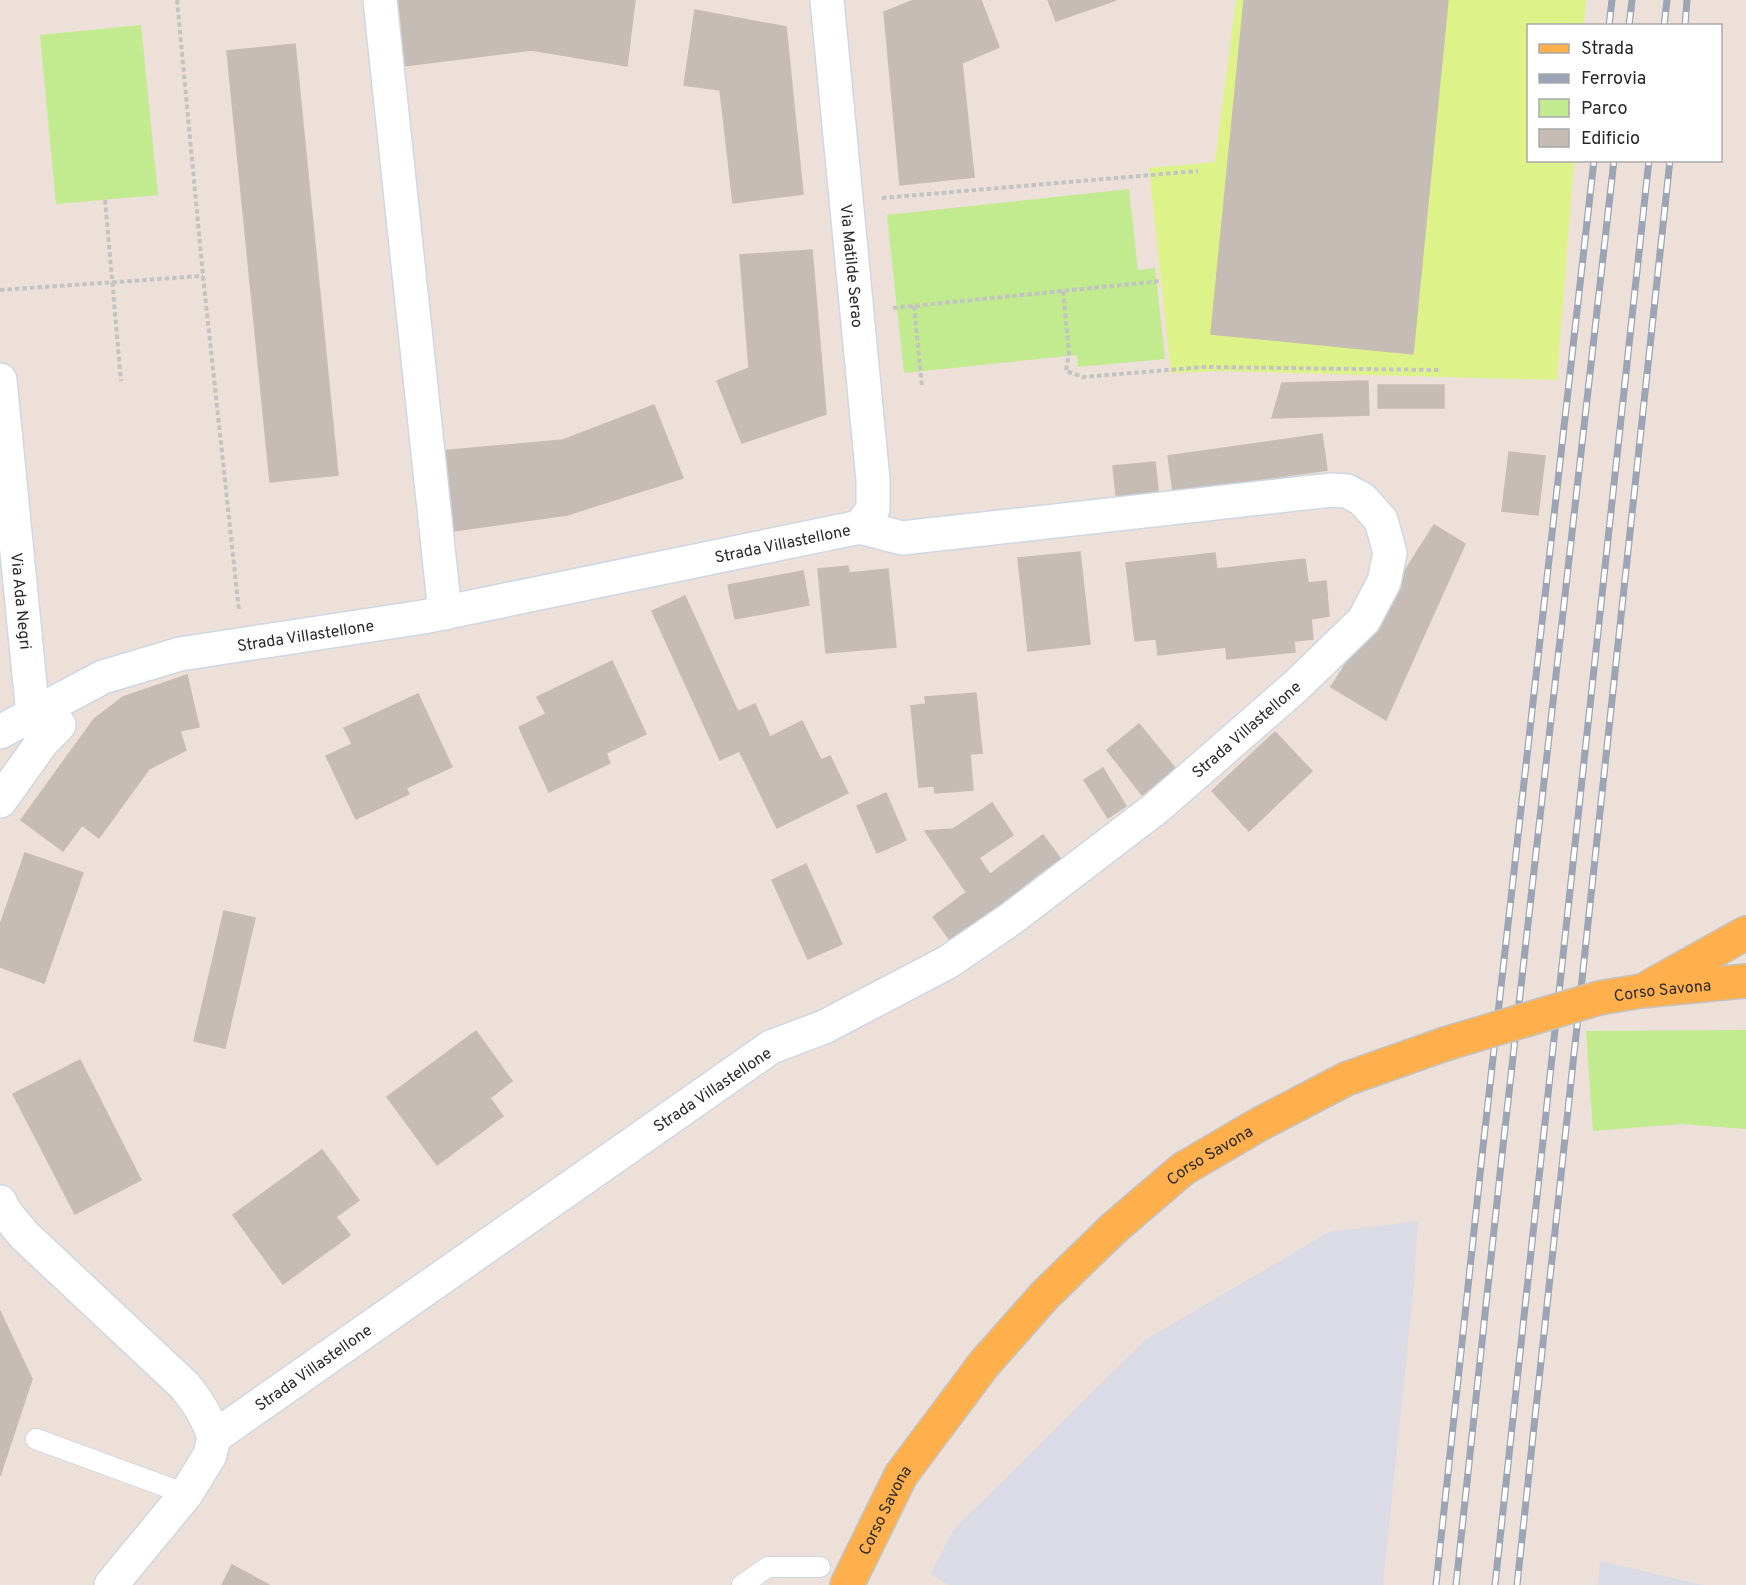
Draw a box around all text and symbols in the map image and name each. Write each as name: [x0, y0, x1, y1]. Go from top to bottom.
legend: [1527, 24, 1722, 162]
text: Strada: [1581, 38, 1634, 61]
text: Ferrovia: [1581, 68, 1646, 91]
text: Parco: [1581, 98, 1627, 121]
text: Edificio: [1581, 128, 1640, 151]
street label: Via Matilde Serao: [835, 203, 866, 329]
street label: Strada Villastellone: [713, 521, 853, 569]
street label: Via Ada Negri: [5, 552, 35, 651]
street label: Strada Villastellone: [236, 617, 376, 657]
street label: Strada Villastellone: [1189, 678, 1306, 783]
street label: Corso Savona: [1613, 976, 1712, 1007]
street label: Strada Villastellone: [650, 1044, 776, 1138]
street label: Corso Savona: [1163, 1122, 1257, 1191]
street label: Strada Villastellone: [252, 1321, 376, 1416]
street label: Corso Savona: [855, 1462, 917, 1559]

